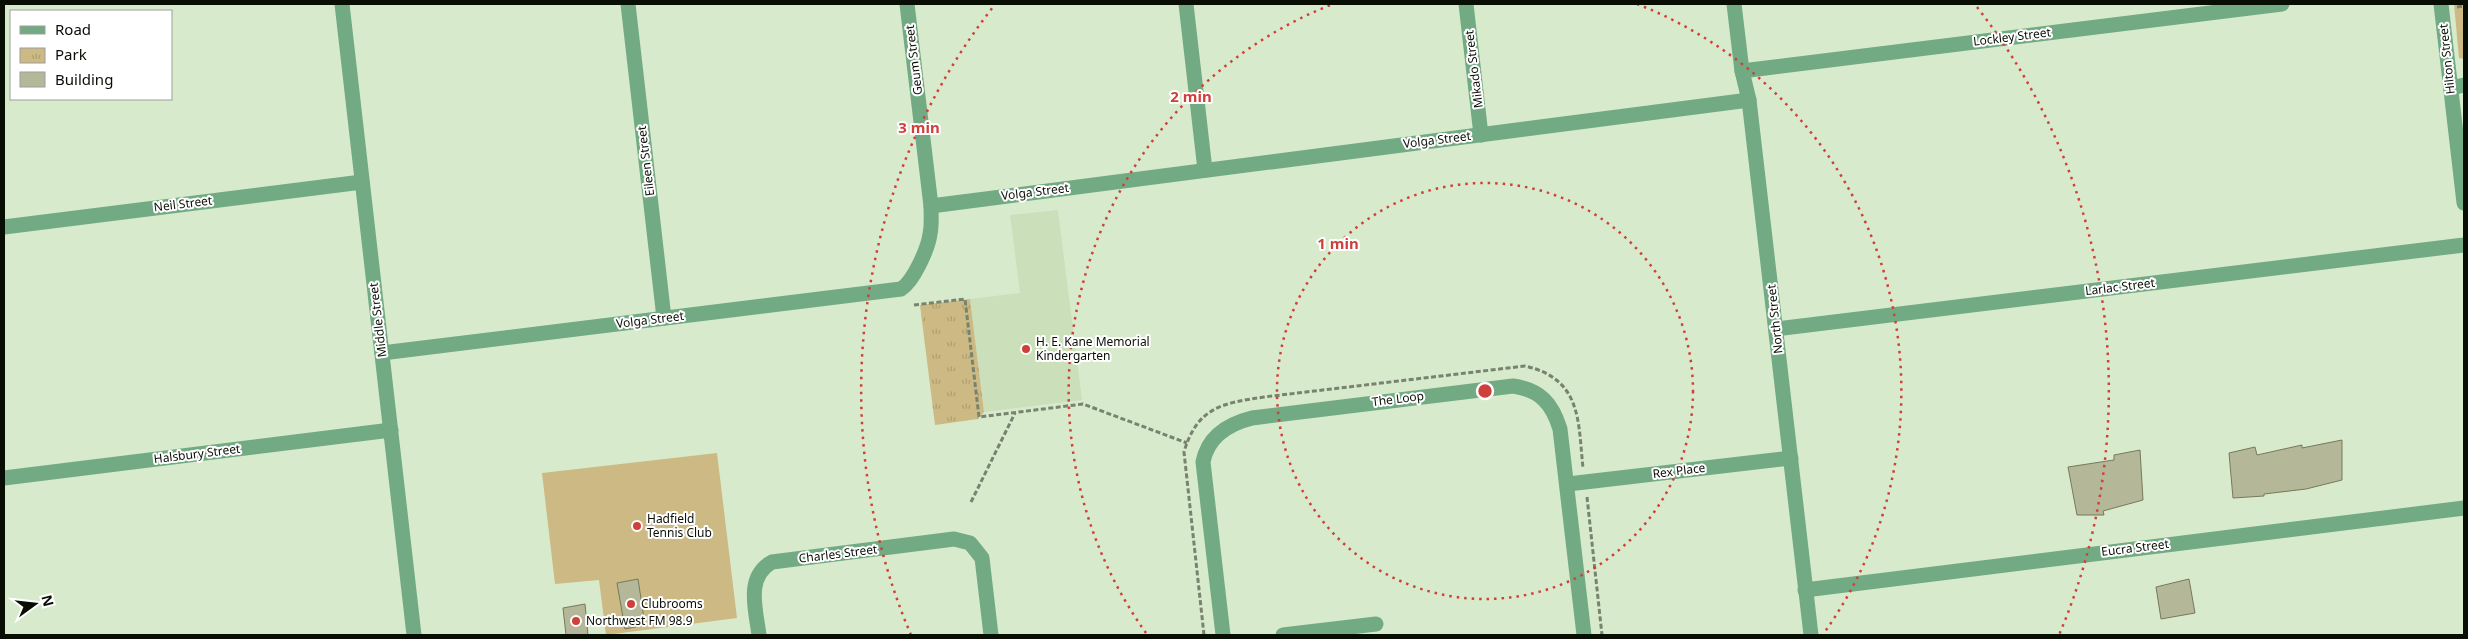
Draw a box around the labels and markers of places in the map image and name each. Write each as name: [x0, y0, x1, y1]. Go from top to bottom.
place label: H. E. Kane Memorial Kindergarten: [1036, 333, 1150, 364]
marker: H. E. Kane Memorial Kindergarten: [1020, 343, 1032, 355]
centre of rings: [1476, 382, 1494, 400]
place label: Hadfield Tennis Club: [647, 510, 712, 541]
marker: Hadfield Tennis Club: [631, 520, 643, 532]
place label: Clubrooms: [641, 595, 703, 612]
marker: Clubrooms: [625, 598, 637, 610]
place label: Northwest FM 98.9: [586, 612, 693, 629]
marker: Northwest FM 98.9: [570, 615, 582, 627]

